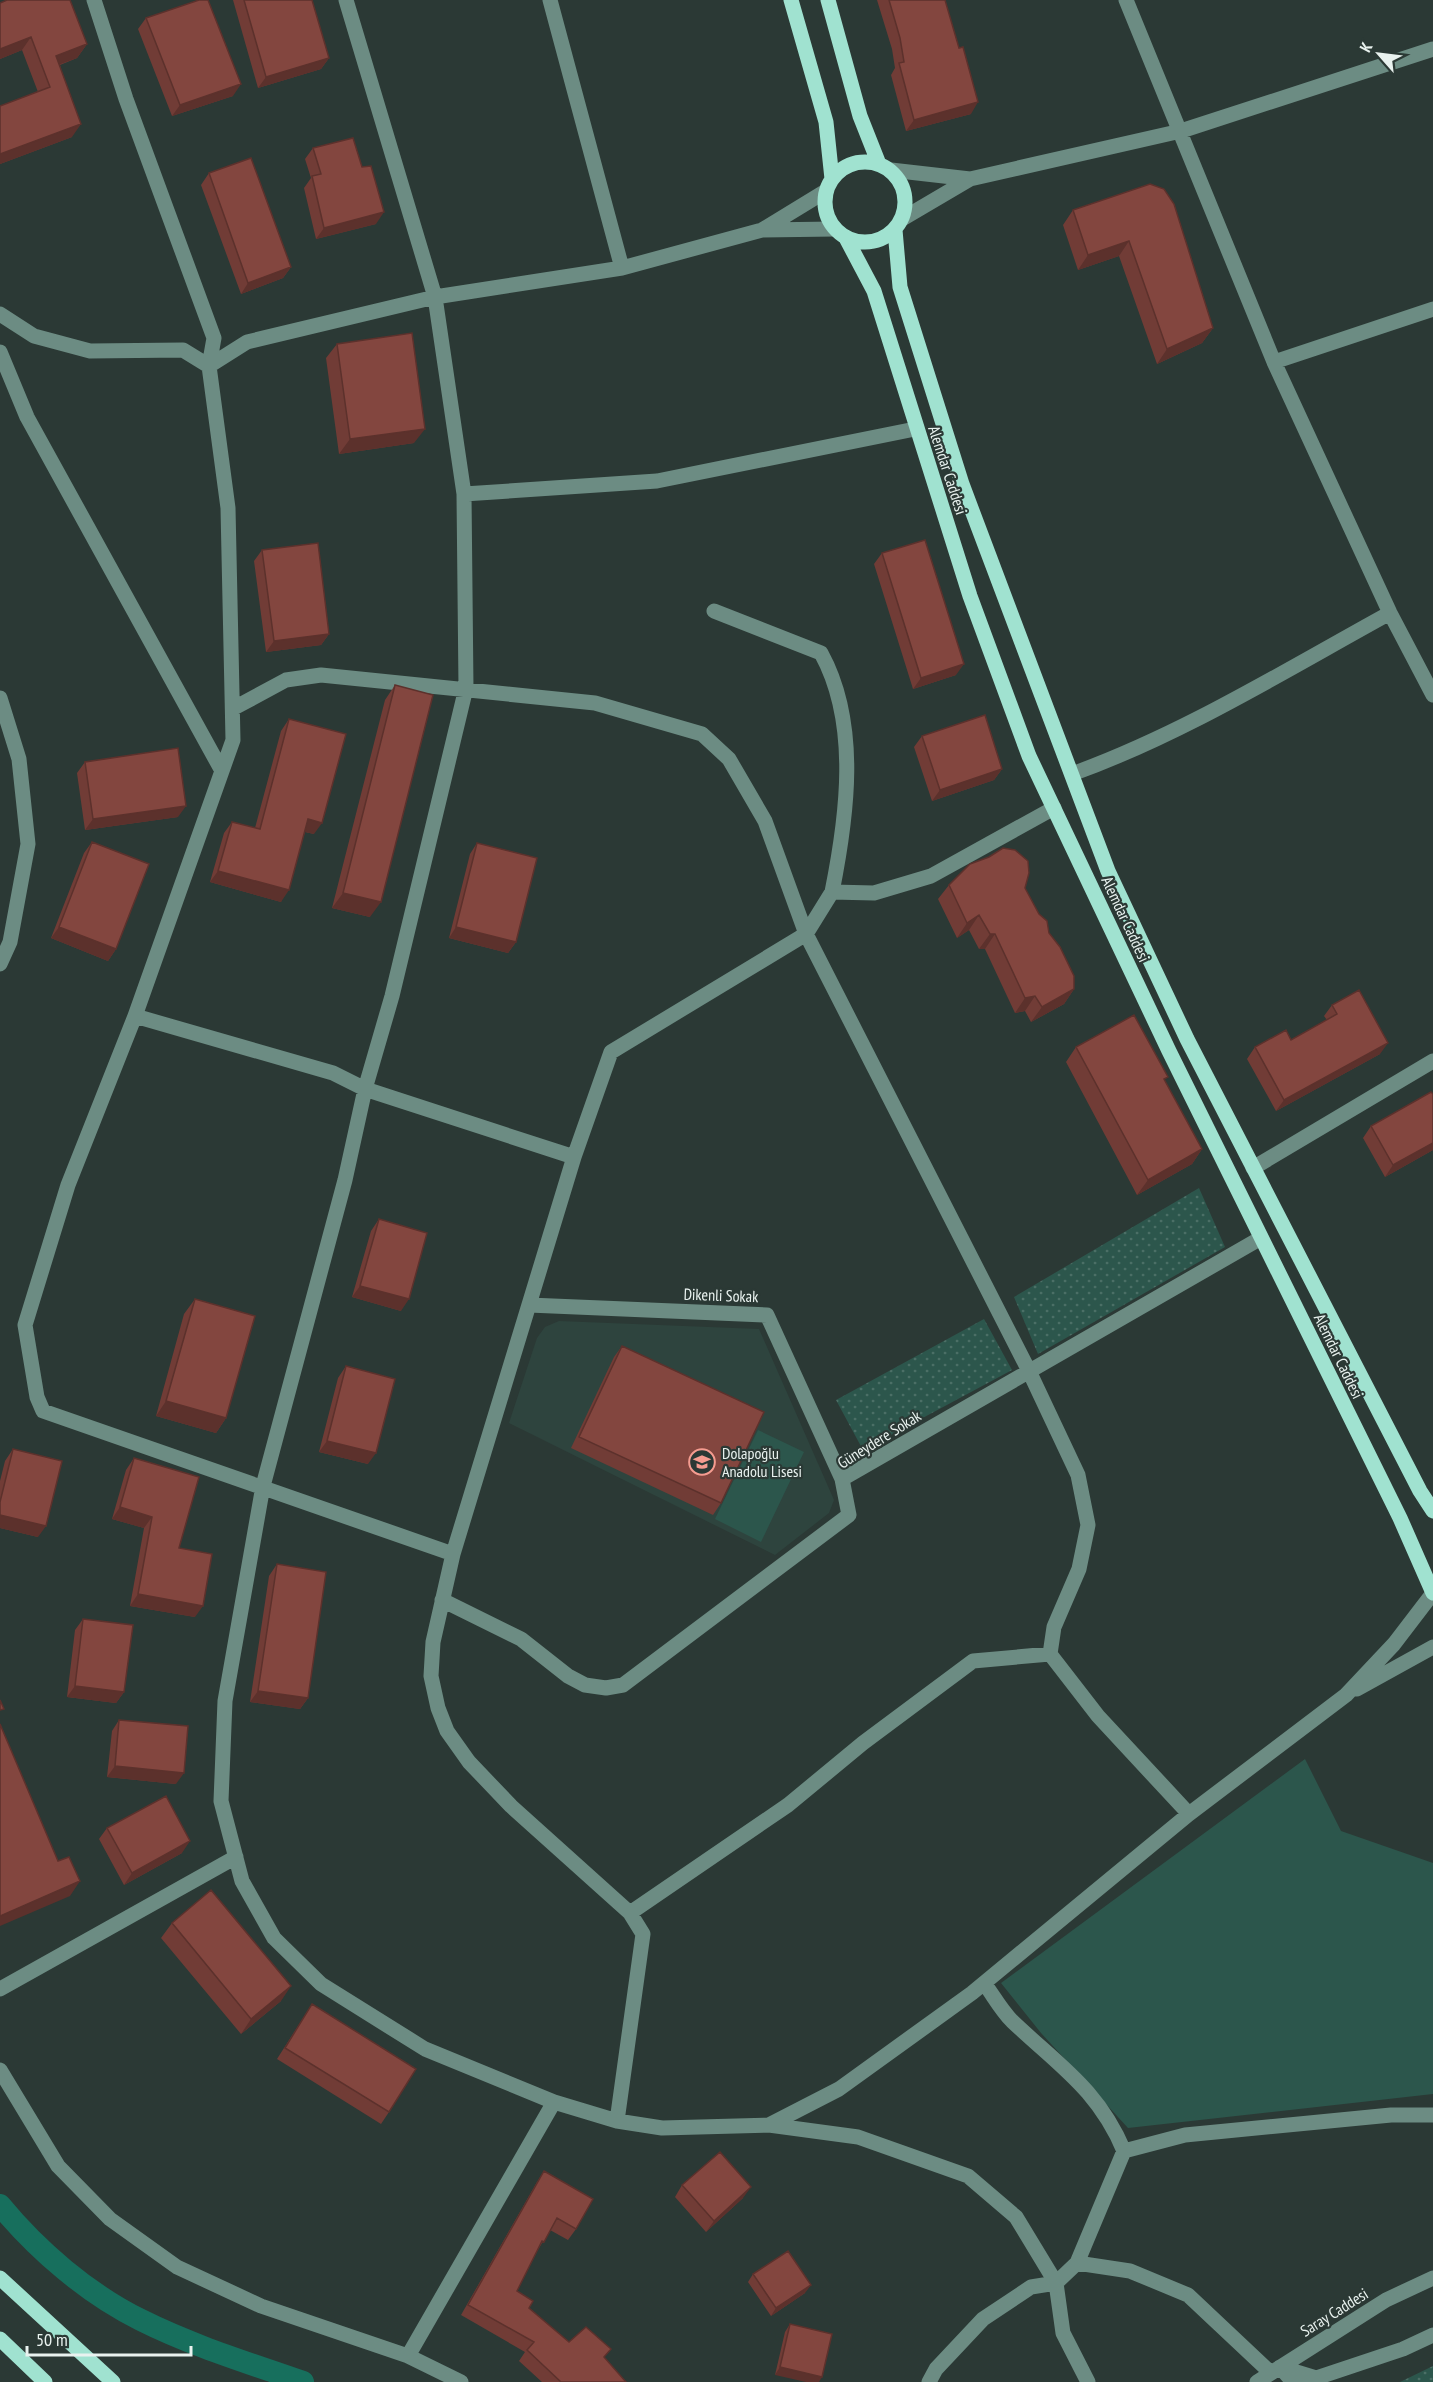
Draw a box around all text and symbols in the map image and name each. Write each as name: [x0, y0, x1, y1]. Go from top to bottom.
north arrow: [1349, 24, 1409, 84]
text: K: [1355, 38, 1377, 55]
street label: Alemdar Caddesi: [924, 423, 972, 517]
street label: Alemdar Caddesi: [1097, 873, 1155, 965]
street label: Dikenli Sokak: [683, 1284, 759, 1306]
street label: Alemdar Caddesi: [1310, 1310, 1368, 1402]
street label: Güneydere Sokak: [834, 1405, 925, 1473]
place label: Dolapoğlu Anadolu Lisesi: [722, 1443, 802, 1481]
school or university icon: Dolapoğlu Anadolu Lisesi: [687, 1447, 717, 1477]
street label: Saray Caddesi: [1297, 2283, 1371, 2341]
scale bar: [27, 2319, 190, 2357]
text: 50 m: [36, 2328, 68, 2351]

